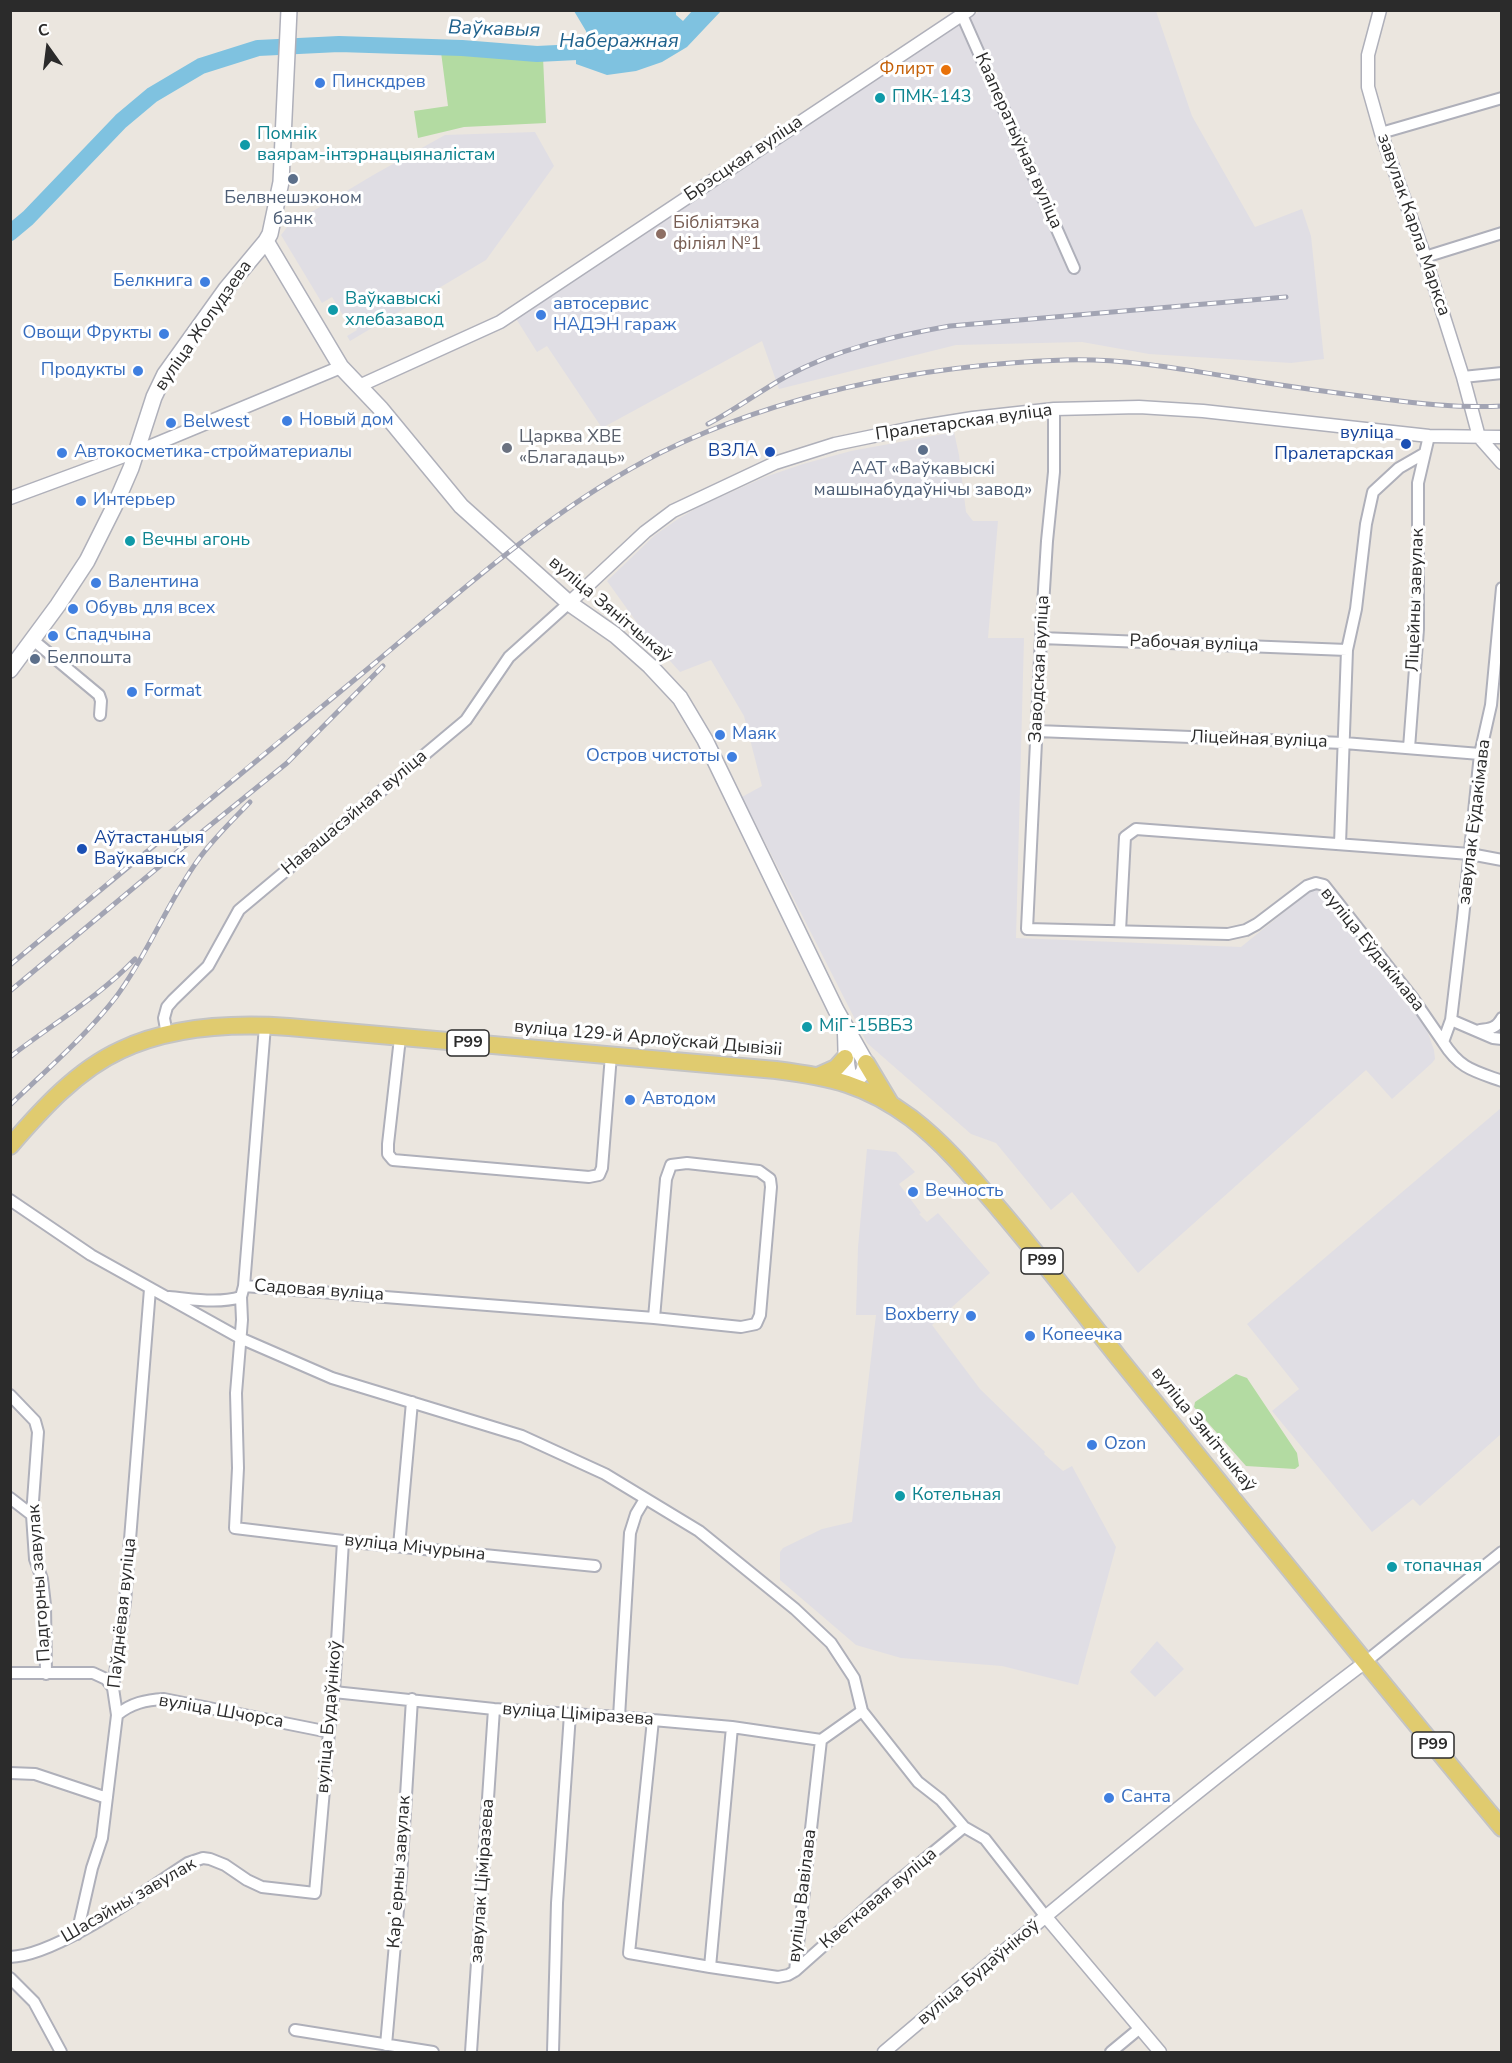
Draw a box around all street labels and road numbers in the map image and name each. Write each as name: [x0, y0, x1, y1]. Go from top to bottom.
street label: Кааператыўная вуліца: [969, 50, 1067, 232]
street label: Брэсцкая вуліца: [681, 111, 807, 207]
street label: завулак Карла Маркса: [1372, 131, 1454, 319]
street label: вуліца Жолудзева: [151, 257, 257, 395]
street label: Пралетарская вуліца: [874, 400, 1054, 446]
street label: Ліцейны завулак: [1403, 528, 1429, 672]
street label: вуліца Зянітчыкаў: [544, 552, 676, 668]
street label: Заводская вуліца: [1025, 595, 1055, 743]
street label: Рабочая вуліца: [1129, 631, 1259, 657]
street label: Ліцейная вуліца: [1190, 727, 1328, 753]
street label: завулак Еўдакімава: [1454, 738, 1496, 906]
street label: Навашасэйная вуліца: [278, 746, 432, 880]
street label: вуліца Еўдакімава: [1315, 884, 1429, 1016]
street label: вуліца 129-й Арлоўскай Дывізіі: [513, 1017, 783, 1061]
road number: Р99: [447, 1030, 489, 1056]
road number: Р99: [1021, 1248, 1063, 1274]
street label: Садовая вуліца: [253, 1276, 385, 1306]
street label: вуліца Зянітчыкаў: [1146, 1363, 1260, 1497]
street label: Падгорны завулак: [24, 1503, 56, 1663]
street label: вуліца Мічурына: [343, 1530, 487, 1566]
street label: Паўднёвая вуліца: [104, 1537, 142, 1689]
street label: вуліца Будаўнікоў: [313, 1640, 347, 1794]
street label: вуліца Шчорса: [157, 1690, 285, 1734]
street label: вуліца Ціміразева: [501, 1699, 655, 1731]
road number: Р99: [1412, 1732, 1454, 1758]
street label: Карʼерны завулак: [384, 1795, 416, 1949]
street label: завулак Ціміразева: [466, 1798, 500, 1964]
street label: вуліца Вавілава: [784, 1828, 822, 1964]
street label: Кветкавая вуліца: [816, 1844, 942, 1954]
street label: Шасэйны завулак: [58, 1854, 200, 1948]
street label: вуліца Будаўнікоў: [913, 1915, 1045, 2031]

